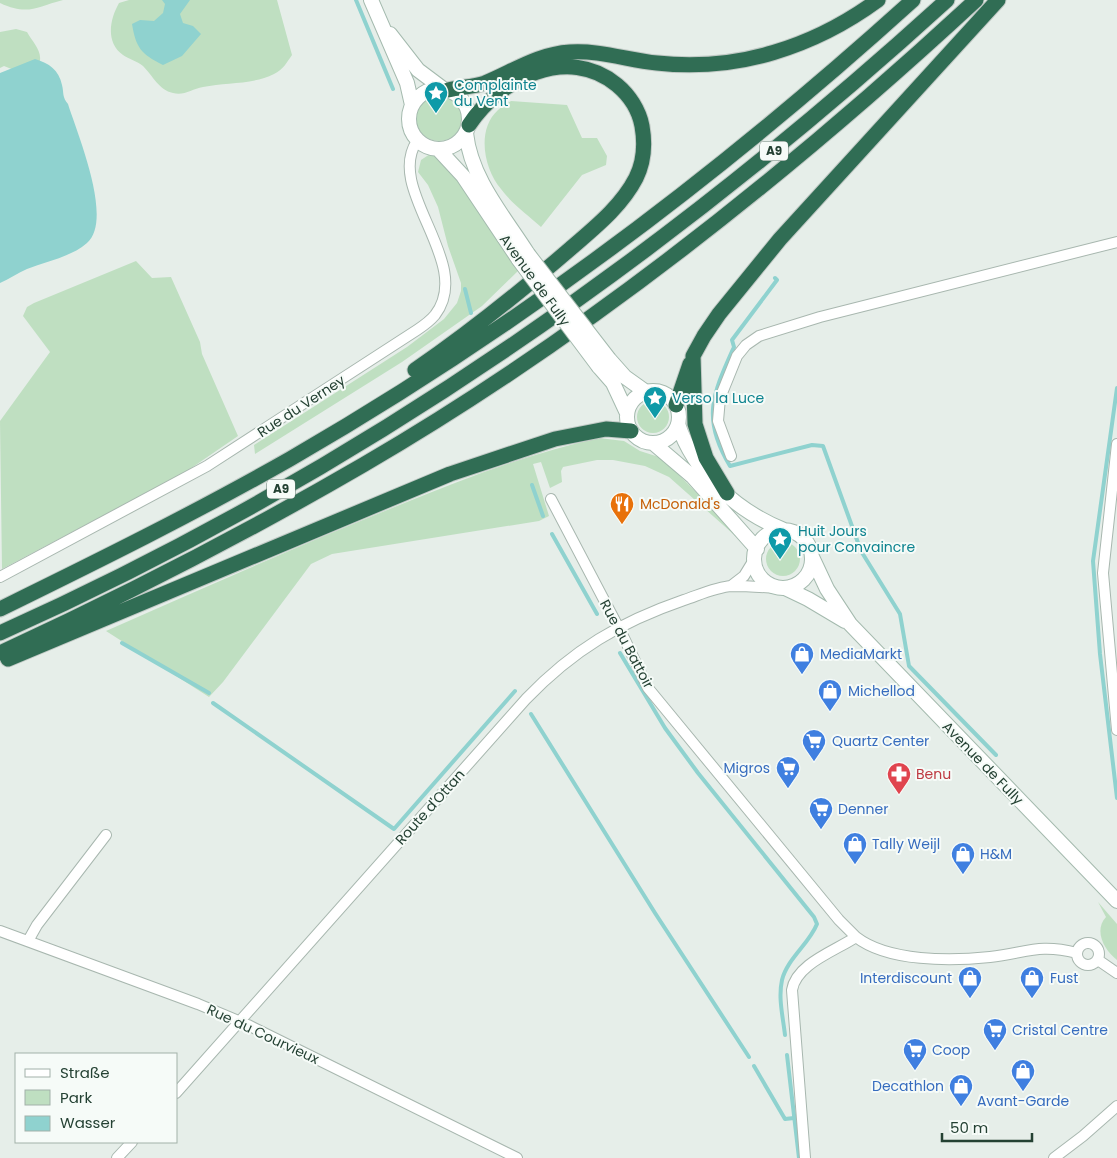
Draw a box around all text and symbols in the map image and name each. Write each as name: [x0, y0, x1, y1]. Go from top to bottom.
place label: Complainte du Vent: [454, 75, 537, 111]
place icon: Complainte du Vent: [423, 80, 449, 114]
road number: A9: [760, 142, 788, 160]
street label: Avenue de Fully: [495, 230, 575, 330]
street label: Rue du Verney: [253, 370, 349, 442]
place icon: Verso la Luce: [642, 385, 668, 419]
place label: Verso la Luce: [672, 388, 765, 408]
road number: A9: [267, 479, 295, 498]
restaurant icon: McDonald's: [609, 491, 635, 525]
place label: McDonald's: [640, 494, 720, 514]
place label: Huit Jours pour Convaincre: [798, 521, 916, 557]
place icon: Huit Jours pour Convaincre: [767, 526, 793, 560]
street label: Rue du Battoir: [595, 596, 659, 692]
shop icon: MediaMarkt: [789, 641, 815, 675]
place label: MediaMarkt: [820, 644, 902, 664]
shop icon: Michellod: [817, 678, 843, 712]
place label: Michellod: [848, 681, 915, 701]
street label: Avenue de Fully: [938, 717, 1028, 809]
supermarket icon: Quartz Center: [801, 728, 827, 762]
place label: Quartz Center: [832, 731, 929, 751]
supermarket icon: Migros: [775, 755, 801, 789]
place label: Migros: [724, 758, 770, 778]
pharmacy icon: Benu: [886, 761, 912, 795]
place label: Benu: [916, 764, 951, 784]
street label: Route d'Ottan: [391, 765, 469, 849]
supermarket icon: Denner: [808, 796, 834, 830]
place label: Denner: [838, 799, 888, 819]
shop icon: Tally Weijl: [842, 831, 868, 865]
place label: Tally Weijl: [872, 834, 940, 854]
shop icon: H&M: [950, 841, 976, 875]
place label: H&M: [980, 844, 1012, 864]
shop icon: Interdiscount: [957, 965, 983, 999]
shop icon: Fust: [1019, 965, 1045, 999]
place label: Interdiscount: [860, 968, 952, 988]
place label: Fust: [1050, 968, 1078, 988]
street label: Rue du Courvieux: [204, 999, 323, 1069]
supermarket icon: Cristal Centre: [982, 1017, 1008, 1051]
place label: Cristal Centre: [1012, 1020, 1108, 1040]
supermarket icon: Coop: [902, 1037, 928, 1071]
place label: Coop: [932, 1040, 970, 1060]
legend: [15, 1053, 178, 1143]
shop icon: Avant-Garde: [1010, 1058, 1036, 1092]
text: Straße: [60, 1062, 110, 1083]
shop icon: Decathlon: [948, 1073, 974, 1107]
place label: Decathlon: [872, 1076, 944, 1096]
text: Park: [60, 1087, 92, 1108]
place label: Avant-Garde: [977, 1091, 1069, 1111]
scale bar: [942, 1110, 1032, 1142]
text: Wasser: [60, 1112, 116, 1133]
text: 50 m: [950, 1117, 988, 1138]

